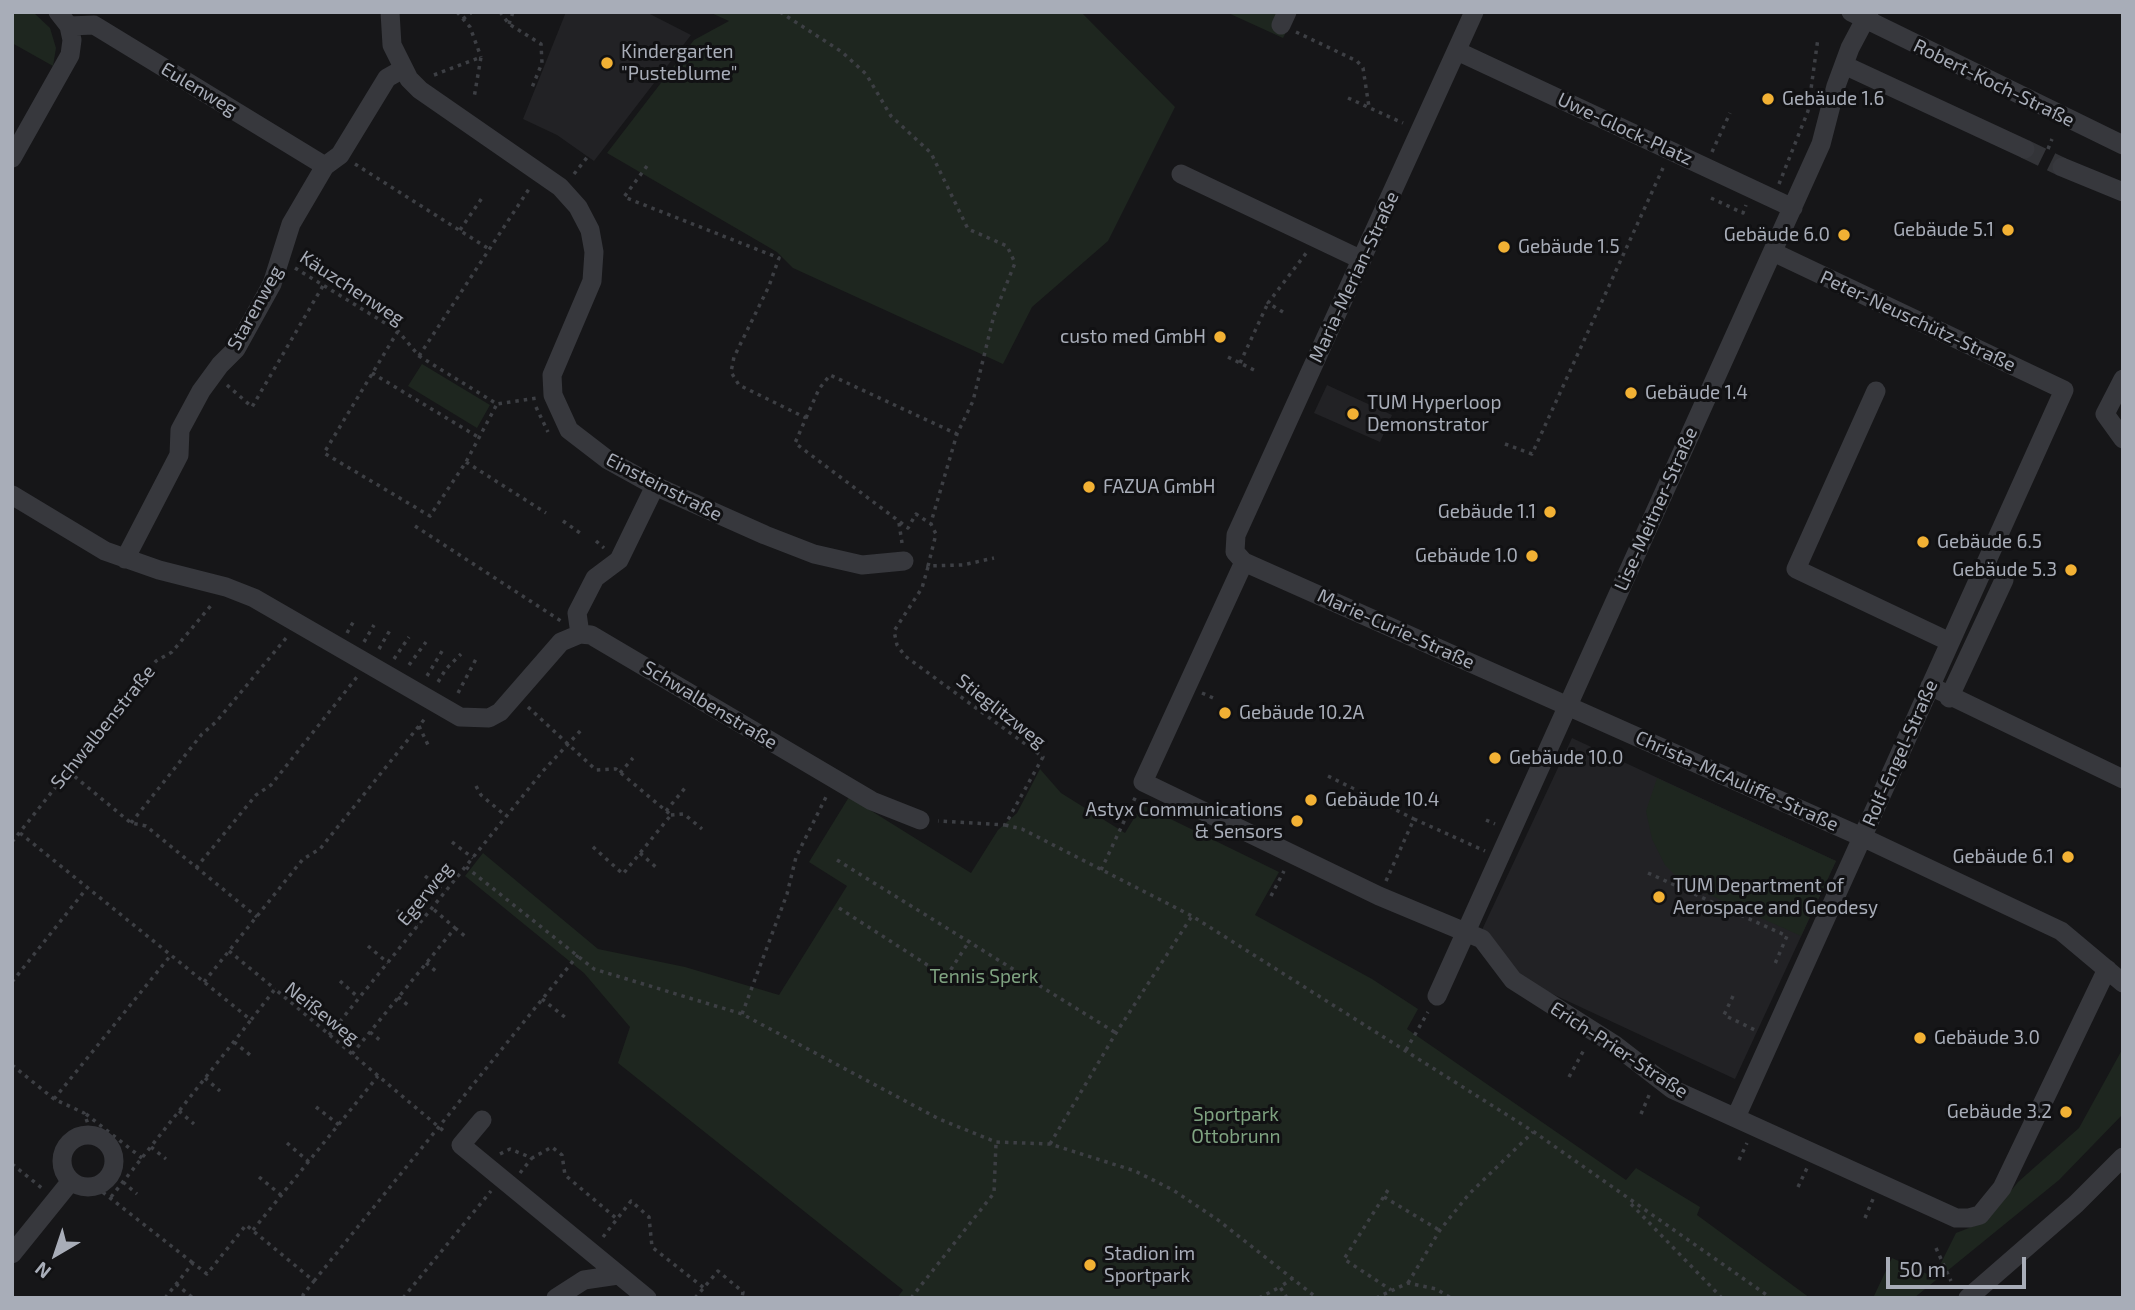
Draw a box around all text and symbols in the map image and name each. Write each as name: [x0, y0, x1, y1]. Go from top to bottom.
street label: Robert-Koch-Straße: [1910, 34, 2078, 132]
place label: Kindergarten "Pusteblume": [621, 41, 738, 85]
marker: Kindergarten "Pusteblume": [599, 55, 615, 71]
street label: Eulenweg: [157, 57, 241, 121]
street label: Uwe-Glock-Platz: [1554, 88, 1696, 170]
place label: Gebäude 1.6: [1782, 88, 1884, 110]
marker: Gebäude 1.6: [1760, 91, 1776, 107]
street label: Maria-Merian-Straße: [1304, 188, 1404, 366]
place label: Gebäude 5.1: [1893, 219, 1994, 241]
marker: Gebäude 5.1: [2000, 222, 2016, 238]
place label: Gebäude 6.0: [1724, 224, 1830, 246]
marker: Gebäude 6.0: [1836, 227, 1852, 243]
place label: Gebäude 1.5: [1518, 236, 1620, 258]
marker: Gebäude 1.5: [1496, 239, 1512, 255]
street label: Käuzchenweg: [295, 246, 409, 330]
street label: Starenweg: [222, 262, 288, 354]
street label: Peter-Neuschütz-Straße: [1817, 266, 2019, 376]
place label: custo med GmbH: [1060, 326, 1206, 348]
marker: custo med GmbH: [1212, 329, 1228, 345]
place label: Gebäude 1.4: [1645, 382, 1748, 404]
marker: Gebäude 1.4: [1623, 385, 1639, 401]
place label: TUM Hyperloop Demonstrator: [1367, 392, 1501, 436]
marker: TUM Hyperloop Demonstrator: [1345, 406, 1361, 422]
street label: Lise-Meitner-Straße: [1610, 424, 1702, 594]
street label: Einsteinstraße: [602, 448, 726, 526]
place label: FAZUA GmbH: [1103, 476, 1216, 498]
marker: FAZUA GmbH: [1081, 479, 1097, 495]
place label: Gebäude 1.1: [1438, 501, 1536, 523]
marker: Gebäude 1.1: [1542, 504, 1558, 520]
place label: Gebäude 6.5: [1937, 531, 2042, 553]
marker: Gebäude 6.5: [1915, 534, 1931, 550]
place label: Gebäude 1.0: [1415, 545, 1518, 567]
marker: Gebäude 1.0: [1524, 548, 1540, 564]
place label: Gebäude 5.3: [1952, 559, 2057, 581]
marker: Gebäude 5.3: [2063, 562, 2079, 578]
street label: Marie-Curie-Straße: [1314, 584, 1478, 674]
street label: Schwalbenstraße: [639, 656, 781, 754]
street label: Schwalbenstraße: [46, 660, 160, 794]
street label: Stieglitzweg: [952, 669, 1050, 753]
street label: Rolf-Engel-Straße: [1857, 676, 1943, 830]
place label: Gebäude 10.2A: [1239, 702, 1364, 724]
marker: Gebäude 10.2A: [1217, 705, 1233, 721]
street label: Christa-McAuliffe-Straße: [1632, 726, 1842, 836]
place label: Gebäude 10.0: [1509, 747, 1623, 769]
marker: Gebäude 10.0: [1487, 750, 1503, 766]
place label: Gebäude 10.4: [1325, 789, 1439, 811]
marker: Gebäude 10.4: [1303, 792, 1319, 808]
place label: Astyx Communications & Sensors: [1085, 799, 1283, 843]
marker: Astyx Communications & Sensors: [1289, 813, 1305, 829]
place label: Gebäude 6.1: [1952, 846, 2054, 868]
marker: Gebäude 6.1: [2060, 849, 2076, 865]
street label: Egerweg: [392, 858, 458, 930]
place label: TUM Department of Aerospace and Geodesy: [1673, 875, 1878, 919]
marker: TUM Department of Aerospace and Geodesy: [1651, 889, 1667, 905]
park label: Tennis Sperk: [930, 966, 1038, 988]
street label: Neißeweg: [280, 977, 364, 1049]
street label: Erich-Prier-Straße: [1546, 997, 1692, 1103]
place label: Gebäude 3.0: [1934, 1027, 2040, 1049]
marker: Gebäude 3.0: [1912, 1030, 1928, 1046]
place label: Gebäude 3.2: [1947, 1101, 2052, 1123]
park label: Sportpark Ottobrunn: [1191, 1104, 1281, 1148]
marker: Gebäude 3.2: [2058, 1104, 2074, 1120]
north arrow: [21, 1219, 91, 1289]
place label: Stadion im Sportpark: [1104, 1243, 1195, 1287]
scale bar: [1890, 1244, 2030, 1288]
text: 50 m: [1899, 1256, 1946, 1281]
text: N: [30, 1257, 55, 1284]
marker: Stadion im Sportpark: [1082, 1257, 1098, 1273]

